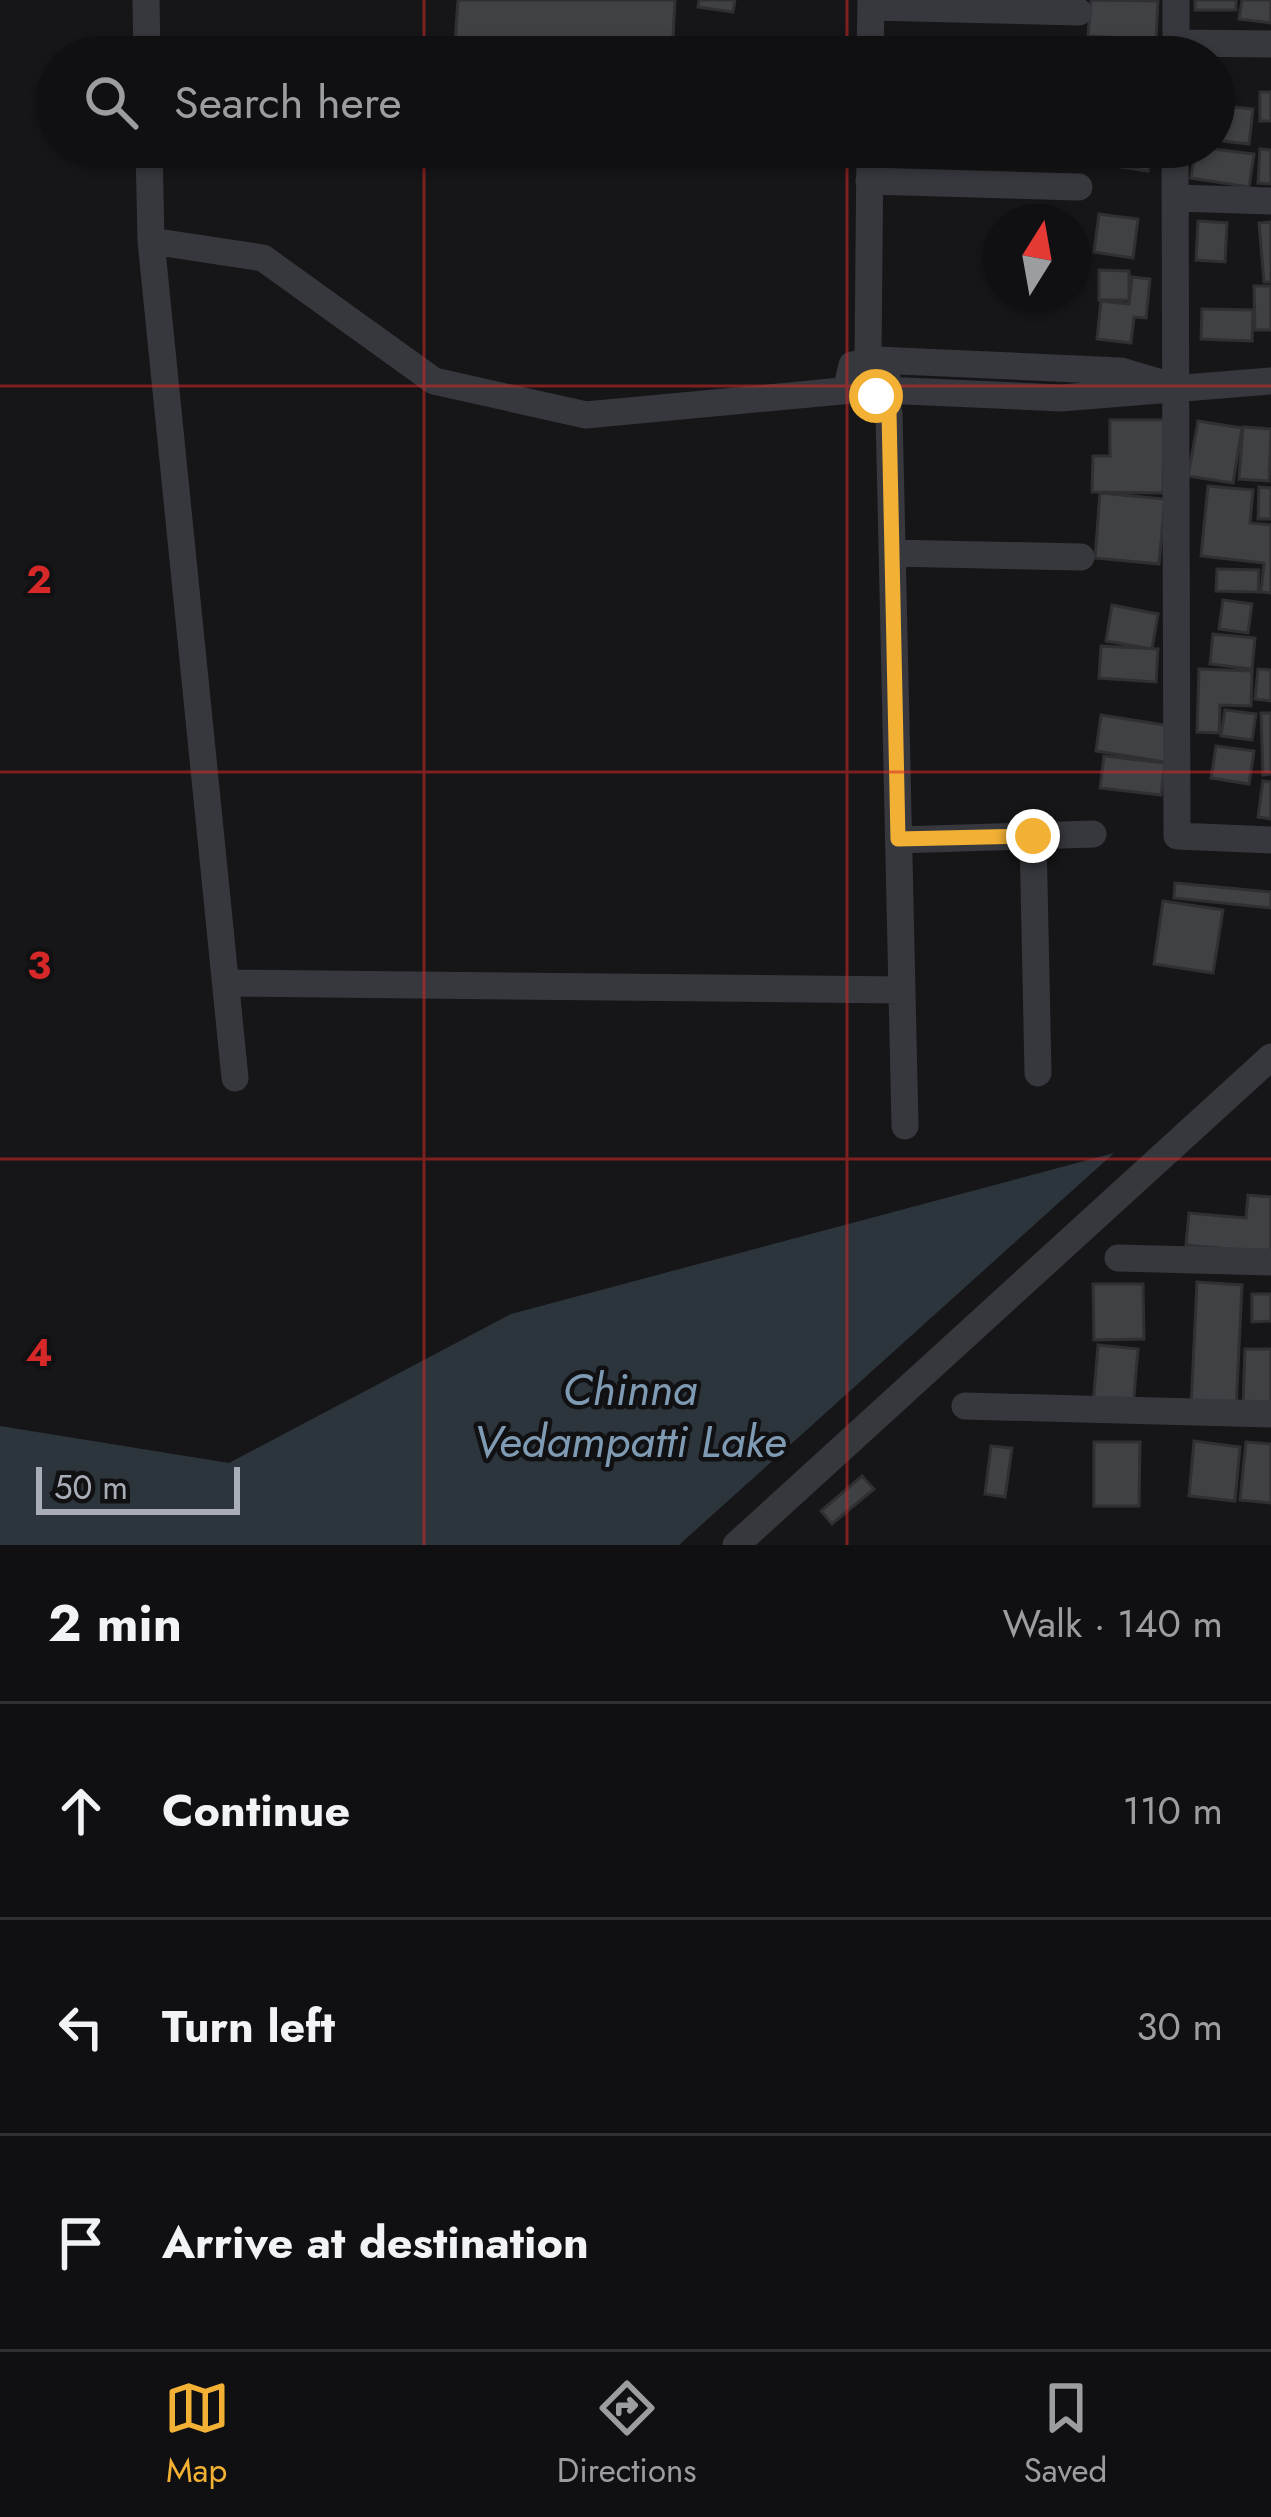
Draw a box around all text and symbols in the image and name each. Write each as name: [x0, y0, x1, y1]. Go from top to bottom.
search box: [36, 36, 1235, 168]
icon: search: [78, 69, 144, 135]
text: Search here: [174, 70, 402, 135]
north arrow: [983, 204, 1091, 312]
route start: [849, 369, 903, 423]
text: 2: [26, 551, 52, 608]
route end: [1006, 809, 1060, 863]
text: 3: [27, 937, 51, 994]
text: 4: [25, 1324, 53, 1381]
water label: Chinna Vedampatti Lake: [474, 1357, 787, 1474]
scale bar: [36, 1461, 240, 1514]
text: 50 m: [54, 1464, 128, 1511]
text: 2 min: [48, 1586, 182, 1660]
text: Walk · 140 m: [1002, 1595, 1223, 1652]
icon: ahead: [48, 1778, 114, 1844]
text: Continue: [162, 1778, 350, 1843]
text: 110 m: [1122, 1782, 1223, 1839]
icon: left: [48, 1994, 114, 2060]
text: Turn left: [162, 1994, 335, 2059]
text: 30 m: [1136, 1998, 1223, 2055]
icon: arrive: [48, 2210, 114, 2276]
text: Arrive at destination: [162, 2210, 589, 2275]
tab: Map: [164, 2375, 230, 2494]
tab: Directions: [557, 2375, 697, 2494]
tab: Saved: [1024, 2375, 1107, 2494]

